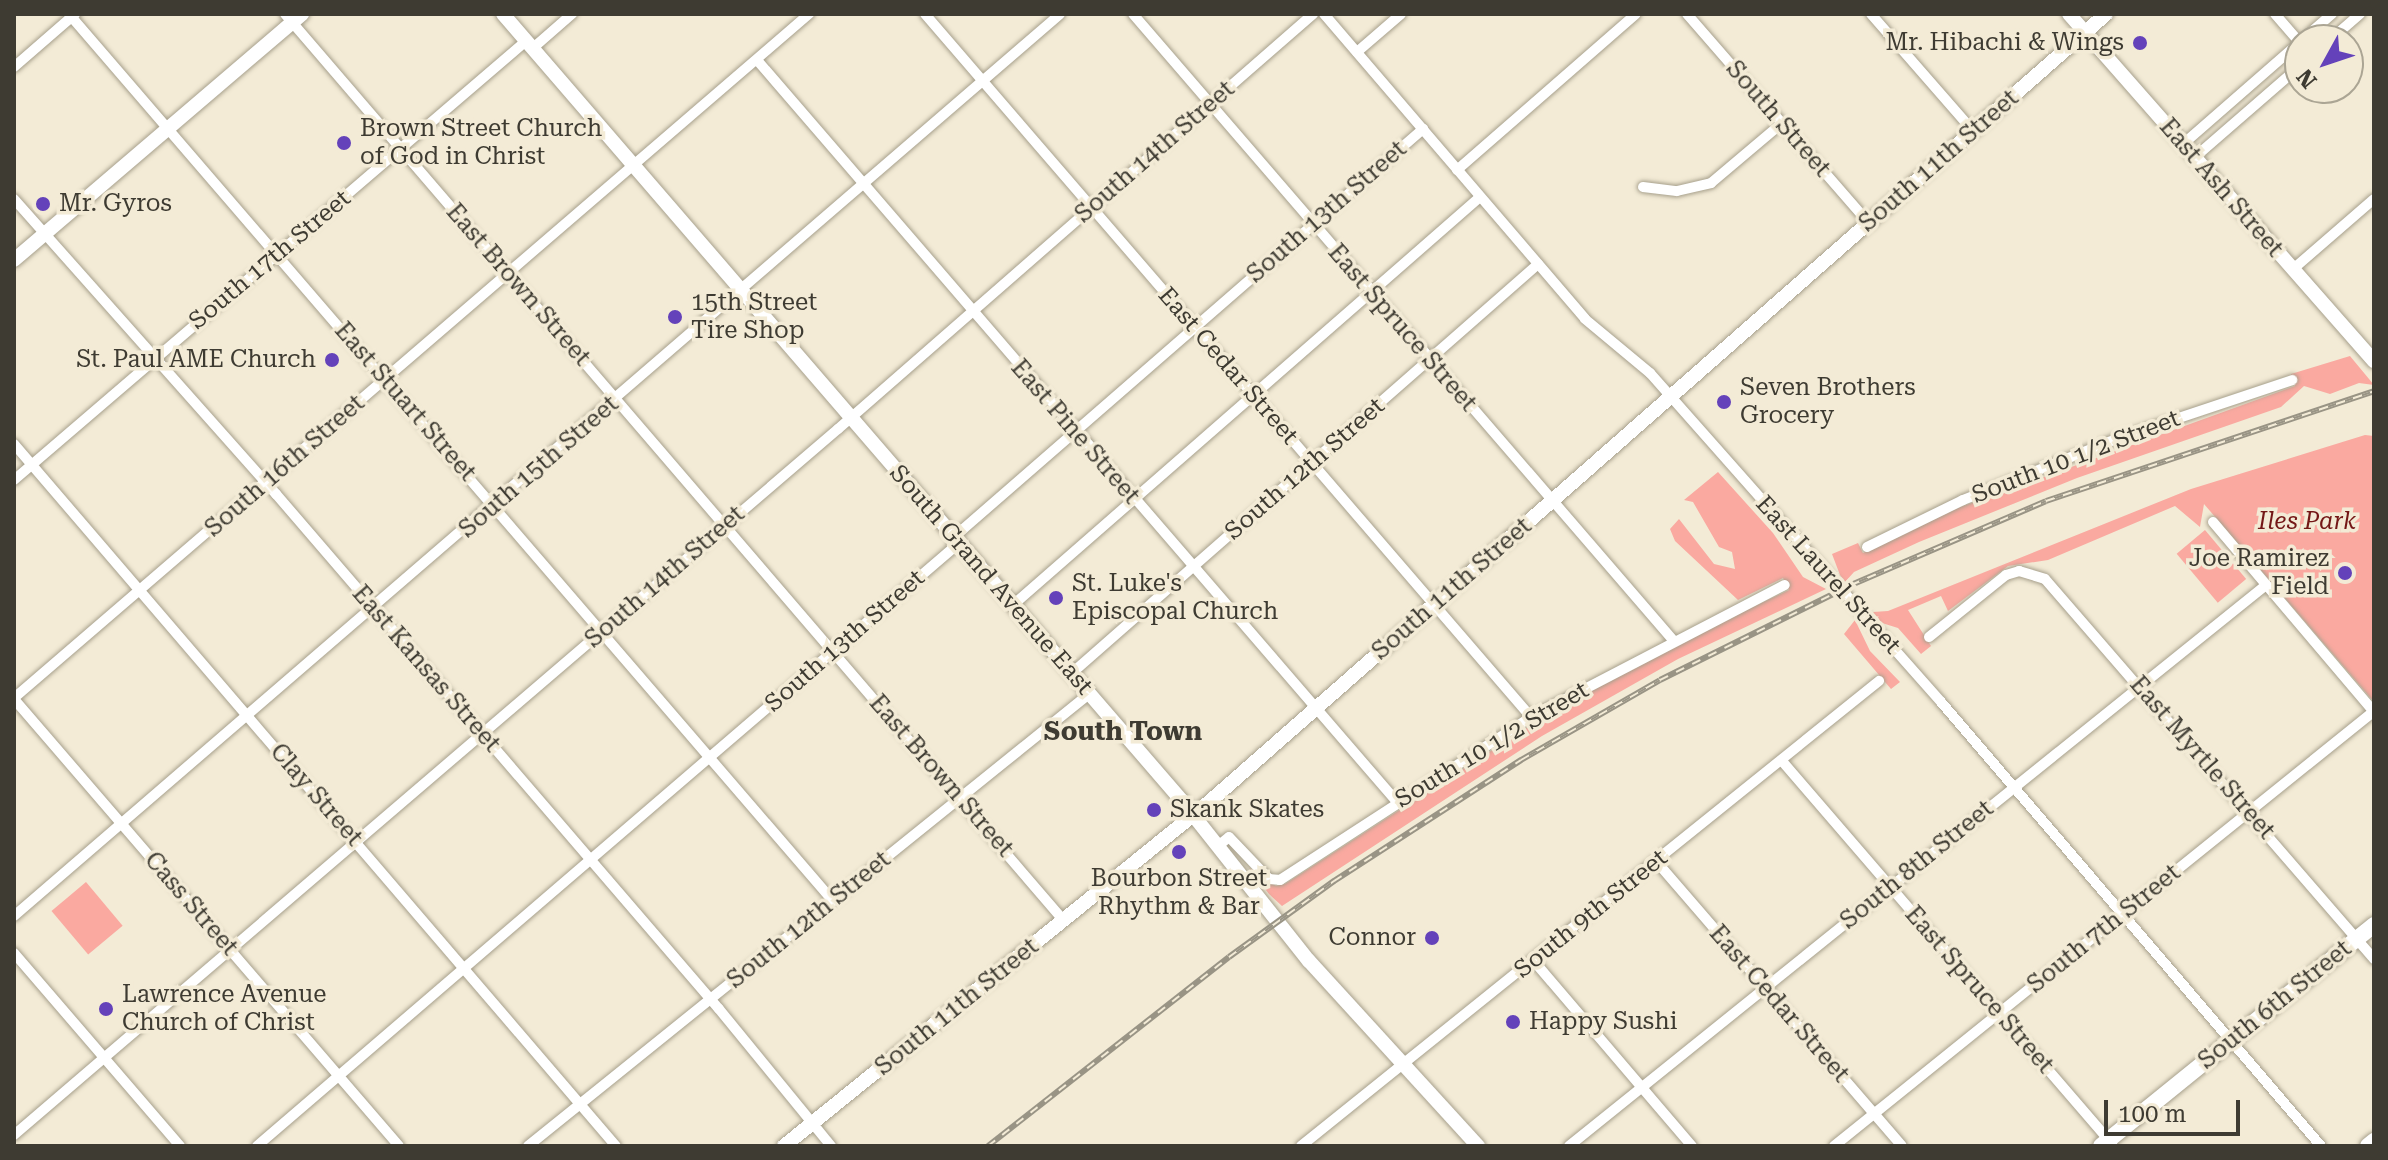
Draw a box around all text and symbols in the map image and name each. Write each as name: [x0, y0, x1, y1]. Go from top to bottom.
north arrow: [2284, 24, 2364, 104]
place label: Mr. Hibachi & Wings: [1885, 29, 2124, 57]
marker: Mr. Hibachi & Wings: [2131, 34, 2149, 52]
street label: South Street: [1720, 55, 1836, 183]
text: N: [2292, 64, 2322, 93]
street label: South 14th Street: [1069, 75, 1241, 229]
street label: South 11th Street: [1853, 84, 2025, 238]
street label: East Ash Street: [2153, 113, 2289, 263]
place label: Brown Street Church of God in Christ: [360, 115, 602, 171]
marker: Brown Street Church of God in Christ: [335, 134, 353, 152]
street label: South 13th Street: [1241, 135, 1413, 289]
street label: South 17th Street: [183, 184, 357, 336]
place label: Mr. Gyros: [59, 190, 172, 218]
marker: Mr. Gyros: [34, 195, 52, 213]
street label: East Brown Street: [440, 198, 596, 372]
street label: East Spruce Street: [1322, 239, 1482, 417]
street label: East Cedar Street: [1152, 282, 1304, 450]
place label: 15th Street Tire Shop: [691, 289, 817, 345]
marker: 15th Street Tire Shop: [666, 308, 684, 326]
street label: East Stuart Street: [328, 317, 482, 487]
place label: St. Paul AME Church: [76, 346, 316, 374]
marker: St. Paul AME Church: [323, 351, 341, 369]
street label: East Pine Street: [1005, 354, 1145, 510]
place label: Seven Brothers Grocery: [1740, 374, 1916, 430]
street label: South 16th Street: [199, 389, 371, 543]
street label: South 15th Street: [453, 390, 625, 544]
street label: South 12th Street: [1219, 392, 1391, 546]
marker: Seven Brothers Grocery: [1715, 393, 1733, 411]
street label: South 10 1/2 Street: [1968, 404, 2184, 510]
street label: South Grand Avenue East: [883, 459, 1099, 701]
street label: East Laurel Street: [1749, 490, 1907, 660]
street label: South 14th Street: [579, 500, 751, 654]
park label: Iles Park: [2258, 508, 2356, 536]
street label: South 11th Street: [1366, 512, 1538, 666]
place label: Joe Ramirez Field: [2189, 545, 2329, 601]
street label: South 13th Street: [759, 564, 931, 718]
marker: Joe Ramirez Field: [2336, 564, 2354, 582]
place label: St. Luke's Episcopal Church: [1072, 570, 1278, 626]
street label: East Kansas Street: [346, 580, 506, 758]
marker: St. Luke's Episcopal Church: [1047, 589, 1065, 607]
street label: East Myrtle Street: [2123, 671, 2281, 845]
street label: South 10 1/2 Street: [1390, 676, 1594, 814]
street label: East Brown Street: [863, 689, 1019, 863]
district label: South Town: [1044, 716, 1202, 748]
street label: Clay Street: [264, 738, 368, 852]
street label: South 8th Street: [1835, 795, 1999, 935]
place label: Skank Skates: [1170, 796, 1324, 824]
marker: Skank Skates: [1145, 801, 1163, 819]
marker: Bourbon Street Rhythm & Bar: [1170, 843, 1188, 861]
street label: South 9th Street: [1509, 844, 1673, 984]
street label: South 12th Street: [722, 845, 896, 995]
street label: Cass Street: [138, 846, 244, 962]
street label: South 7th Street: [2022, 859, 2186, 999]
place label: Bourbon Street Rhythm & Bar: [1091, 865, 1267, 921]
street label: East Spruce Street: [1899, 901, 2059, 1079]
street label: East Cedar Street: [1703, 920, 1855, 1088]
place label: Connor: [1328, 924, 1416, 952]
marker: Connor: [1423, 929, 1441, 947]
street label: South 11th Street: [870, 932, 1044, 1082]
street label: South 6th Street: [2193, 935, 2357, 1075]
place label: Lawrence Avenue Church of Christ: [122, 981, 326, 1037]
marker: Lawrence Avenue Church of Christ: [97, 1000, 115, 1018]
place label: Happy Sushi: [1529, 1008, 1677, 1036]
marker: Happy Sushi: [1504, 1013, 1522, 1031]
scale bar: [2108, 1084, 2244, 1134]
text: 100 m: [2118, 1100, 2186, 1128]

